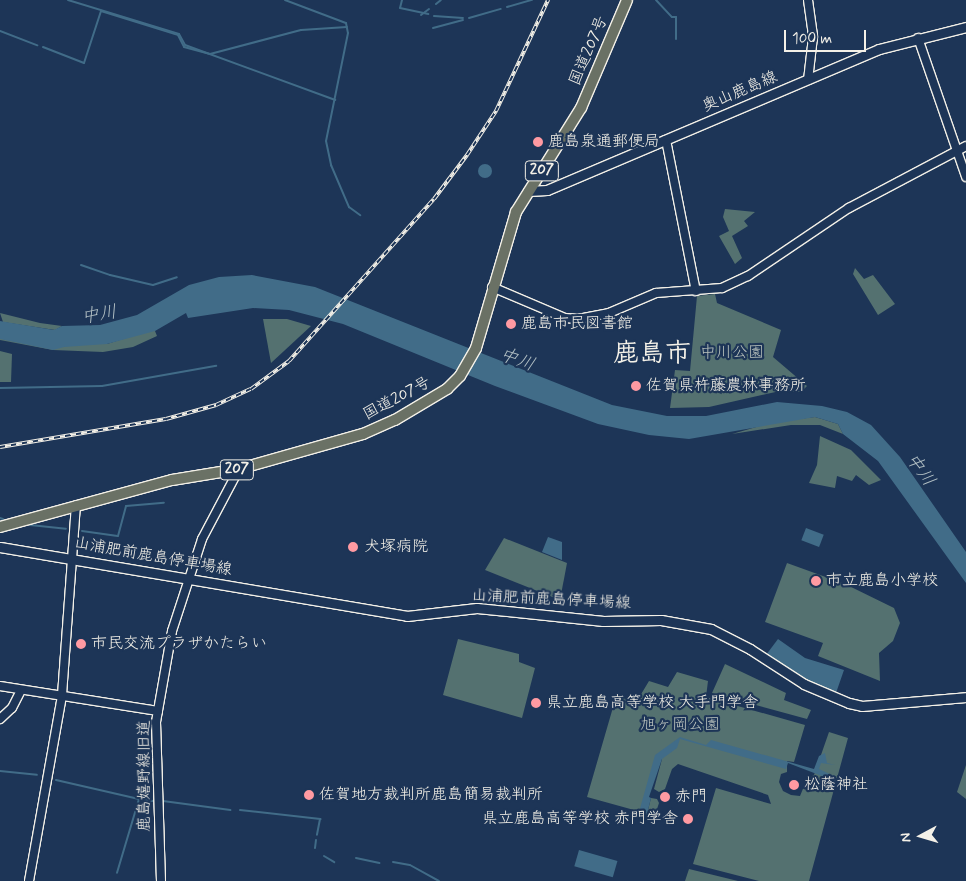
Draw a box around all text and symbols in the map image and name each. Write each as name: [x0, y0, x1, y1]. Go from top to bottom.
street label: 国道207号: [566, 13, 612, 89]
scale bar: [786, 20, 868, 52]
text: 100 m: [792, 29, 832, 49]
street label: 奥山鹿島線: [699, 68, 781, 116]
place label: 鹿島泉通郵便局: [548, 132, 660, 152]
marker: 鹿島泉通郵便局: [532, 136, 544, 148]
road number: 207: [524, 158, 560, 184]
water label: 中川: [80, 302, 118, 328]
place label: 鹿島市民図書館: [521, 314, 633, 334]
marker: 鹿島市民図書館: [505, 318, 517, 330]
district label: 鹿島市: [613, 339, 691, 371]
park label: 中川公園: [700, 343, 764, 363]
water label: 中川: [496, 344, 538, 376]
street label: 国道207号: [360, 373, 434, 425]
place label: 佐賀県杵藤農林事務所: [646, 376, 806, 396]
marker: 佐賀県杵藤農林事務所: [630, 380, 642, 392]
water label: 中川: [901, 449, 939, 491]
road number: 207: [220, 458, 254, 482]
street label: 山浦肥前鹿島停車場線: [73, 534, 233, 580]
place label: 犬塚病院: [364, 537, 428, 557]
marker: 犬塚病院: [346, 540, 360, 554]
place label: 市立鹿島小学校: [826, 571, 938, 591]
marker: 市立鹿島小学校: [810, 575, 822, 587]
street label: 山浦肥前鹿島停車場線: [471, 586, 631, 614]
place label: 市民交流プラザかたらい: [91, 634, 267, 654]
marker: 市民交流プラザかたらい: [75, 638, 87, 650]
place label: 県立鹿島高等学校 大手門学舎: [546, 693, 758, 713]
marker: 県立鹿島高等学校 大手門学舎: [530, 697, 542, 709]
park label: 旭ヶ岡公園: [640, 715, 720, 735]
street label: 鹿島嬉野線旧道: [135, 720, 155, 832]
place label: 松蔭神社: [804, 775, 868, 795]
marker: 松蔭神社: [788, 779, 800, 791]
place label: 佐賀地方裁判所鹿島簡易裁判所: [319, 785, 543, 805]
place label: 赤門: [675, 787, 707, 807]
marker: 佐賀地方裁判所鹿島簡易裁判所: [303, 789, 315, 801]
marker: 赤門: [659, 791, 671, 803]
place label: 県立鹿島高等学校 赤門学舎: [482, 809, 678, 829]
north arrow: [896, 811, 946, 861]
marker: 県立鹿島高等学校 赤門学舎: [682, 813, 694, 825]
text: N: [897, 832, 916, 843]

